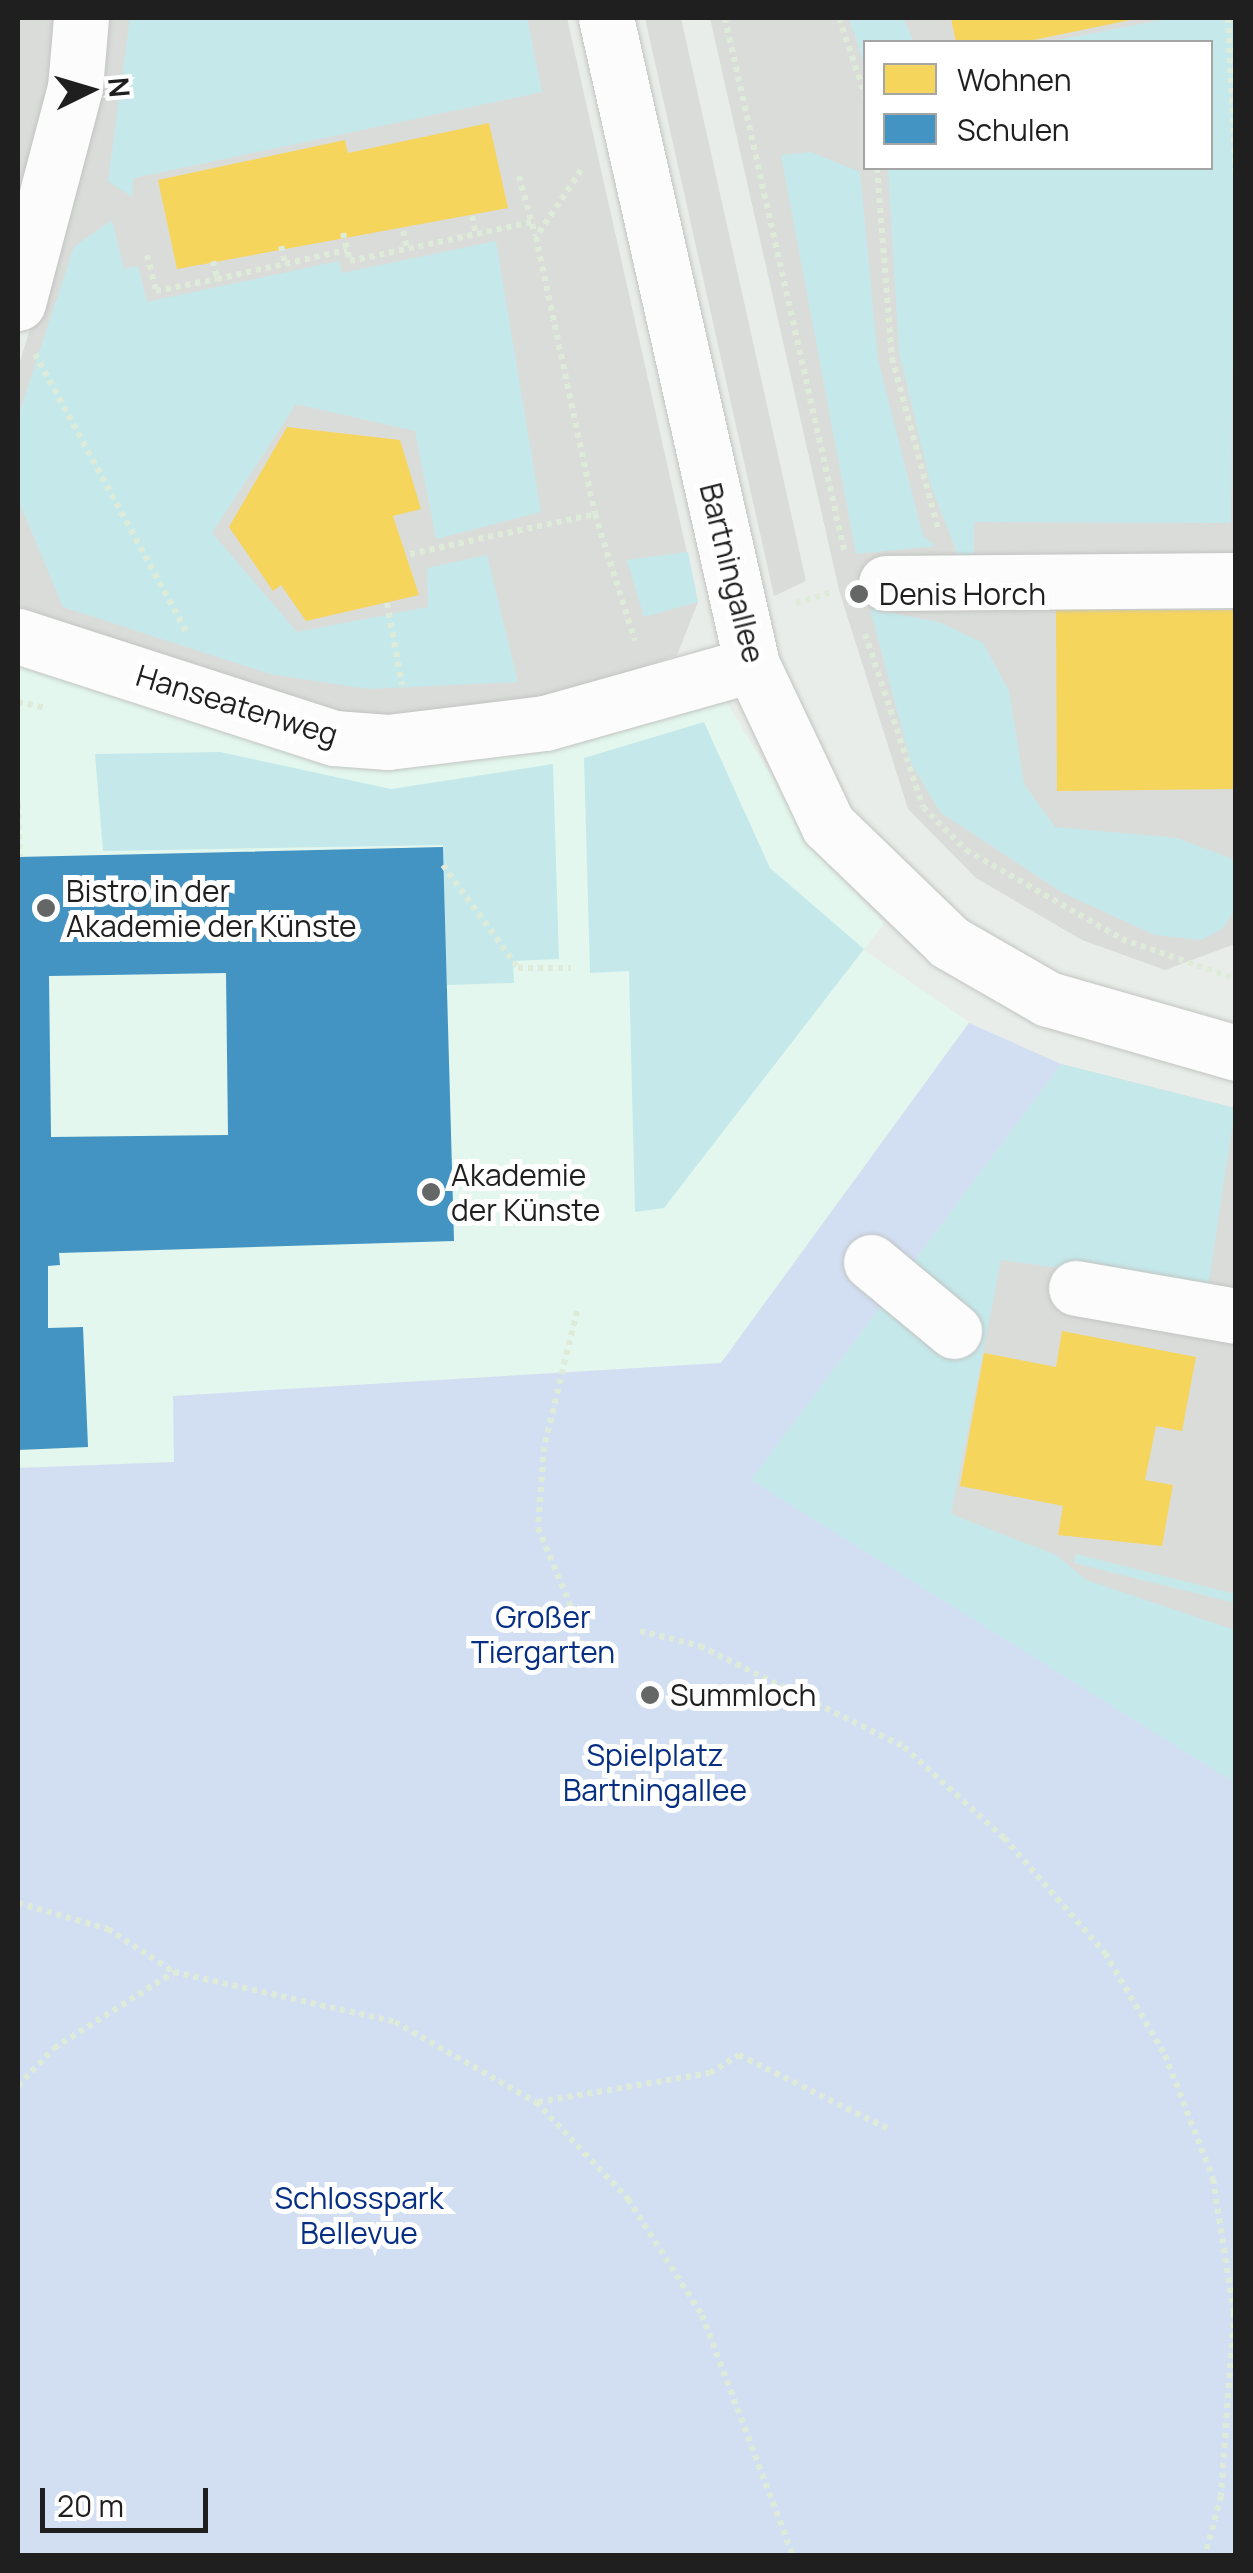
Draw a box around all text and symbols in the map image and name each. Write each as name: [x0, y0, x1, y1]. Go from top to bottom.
north arrow: [40, 40, 140, 140]
legend: [863, 40, 1213, 170]
text: Wohnen: [957, 59, 1071, 100]
text: N: [100, 76, 140, 99]
text: Schulen: [957, 109, 1070, 150]
street label: Bartningallee: [692, 479, 772, 667]
place label: Denis Horch: [879, 576, 1046, 612]
marker: Denis Horch: [848, 583, 870, 605]
street label: Hanseatenweg: [132, 657, 342, 753]
place label: Bistro in der Akademie der Künste: [66, 873, 357, 944]
marker: Bistro in der Akademie der Künste: [35, 897, 57, 919]
place label: Akademie der Künste: [451, 1157, 600, 1228]
marker: Akademie der Künste: [420, 1181, 442, 1203]
park label: Großer Tiergarten: [471, 1599, 615, 1670]
place label: Summloch: [670, 1677, 816, 1713]
marker: Summloch: [639, 1684, 661, 1706]
park label: Spielplatz Bartningallee: [563, 1737, 747, 1808]
park label: Schlosspark Bellevue: [274, 2180, 444, 2250]
scale bar: [45, 2468, 212, 2530]
text: 20 m: [57, 2485, 124, 2526]

